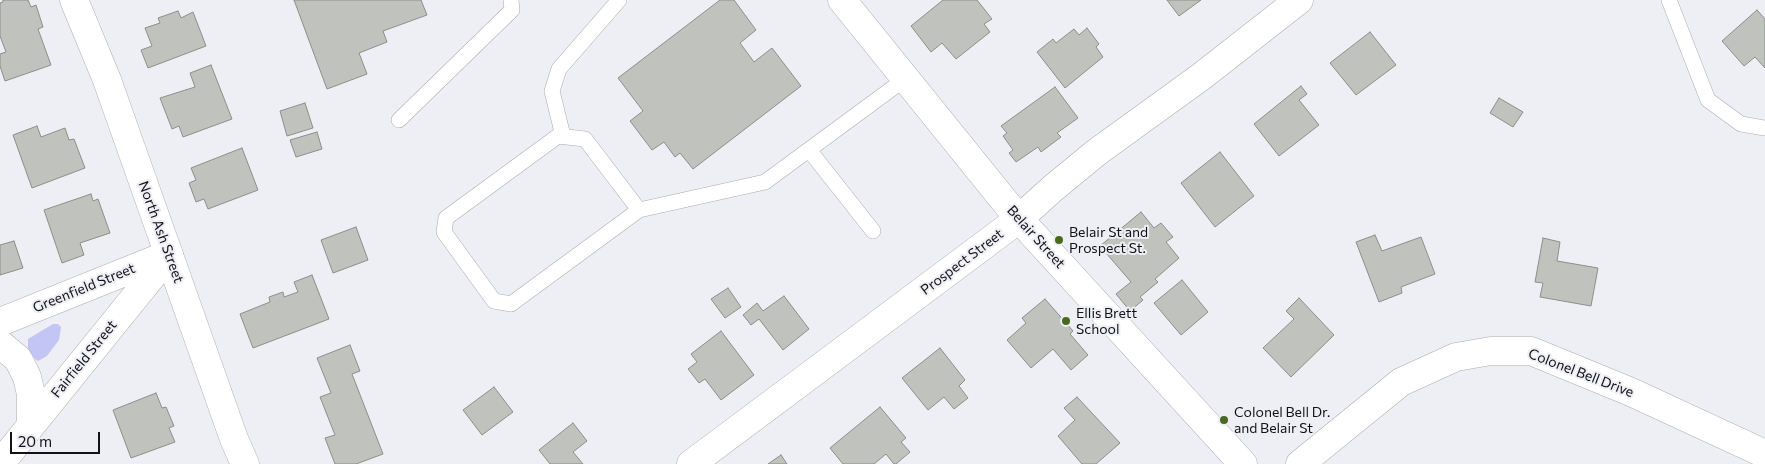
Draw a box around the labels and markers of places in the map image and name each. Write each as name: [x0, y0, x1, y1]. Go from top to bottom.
place label: Belair St and Prospect St.: [1069, 224, 1148, 256]
marker: Belair St and Prospect St.: [1053, 234, 1065, 246]
place label: Ellis Brett School: [1076, 305, 1137, 338]
marker: Ellis Brett School: [1060, 315, 1072, 327]
place label: Colonel Bell Dr. and Belair St: [1234, 404, 1330, 437]
marker: Colonel Bell Dr. and Belair St: [1218, 414, 1230, 426]

